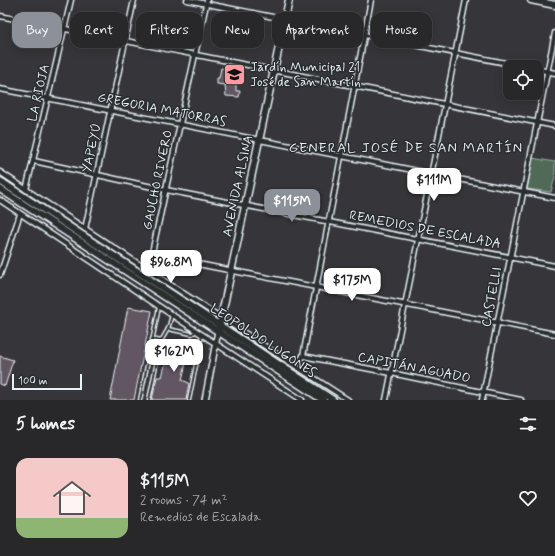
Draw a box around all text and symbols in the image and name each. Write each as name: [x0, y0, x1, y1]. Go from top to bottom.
chip: Buy: [12, 12, 62, 48]
chip: Rent: [70, 12, 128, 48]
chip: Filters: [136, 12, 203, 48]
chip: New: [211, 12, 264, 48]
chip: Apartment: [272, 12, 363, 48]
chip: House: [371, 12, 432, 48]
place label: Jardín Municipal 21 José de San Martín: [250, 59, 361, 91]
map controls: [503, 60, 543, 100]
button: locate: [503, 60, 543, 100]
school or university icon: Jardín Municipal 21 José de San Martín: [221, 61, 247, 87]
street label: LA RIOJA: [24, 63, 54, 123]
street label: GREGORIA MATORRAS: [96, 89, 228, 131]
street label: YAPEYÚ: [78, 122, 106, 174]
street label: GAUCHO RIVERO: [139, 128, 177, 232]
street label: AVENIDA ALSINA: [219, 134, 257, 238]
district label: GENERAL JOSÉ DE SAN MARTÍN: [289, 139, 523, 157]
pin: $111M: [406, 168, 462, 202]
text: $111M: [416, 172, 452, 189]
pin: $115M: [264, 189, 320, 223]
text: $115M: [273, 193, 311, 210]
street label: REMEDIOS DE ESCALADA: [348, 207, 502, 253]
pin: $96.8M: [138, 250, 204, 284]
text: $96.8M: [150, 254, 192, 271]
street label: CASTELLI: [478, 265, 506, 329]
pin: $175M: [324, 268, 380, 302]
text: $175M: [333, 272, 371, 289]
street label: LEOPOLDO LUGONES: [207, 300, 320, 382]
pin: $162M: [146, 339, 202, 373]
text: $162M: [154, 343, 194, 360]
street label: CAPITÁN AGUADO: [356, 348, 472, 387]
scale bar: [12, 372, 82, 391]
text: 100 m: [18, 374, 48, 388]
text: 5 homes: [16, 413, 75, 435]
icon: filters: [517, 413, 539, 435]
text: $115M: [140, 470, 189, 492]
icon: home: [48, 474, 96, 522]
icon: heart: [517, 487, 539, 509]
text: 2 rooms · 74 m²: [140, 492, 227, 509]
text: Remedios de Escalada: [140, 509, 261, 526]

